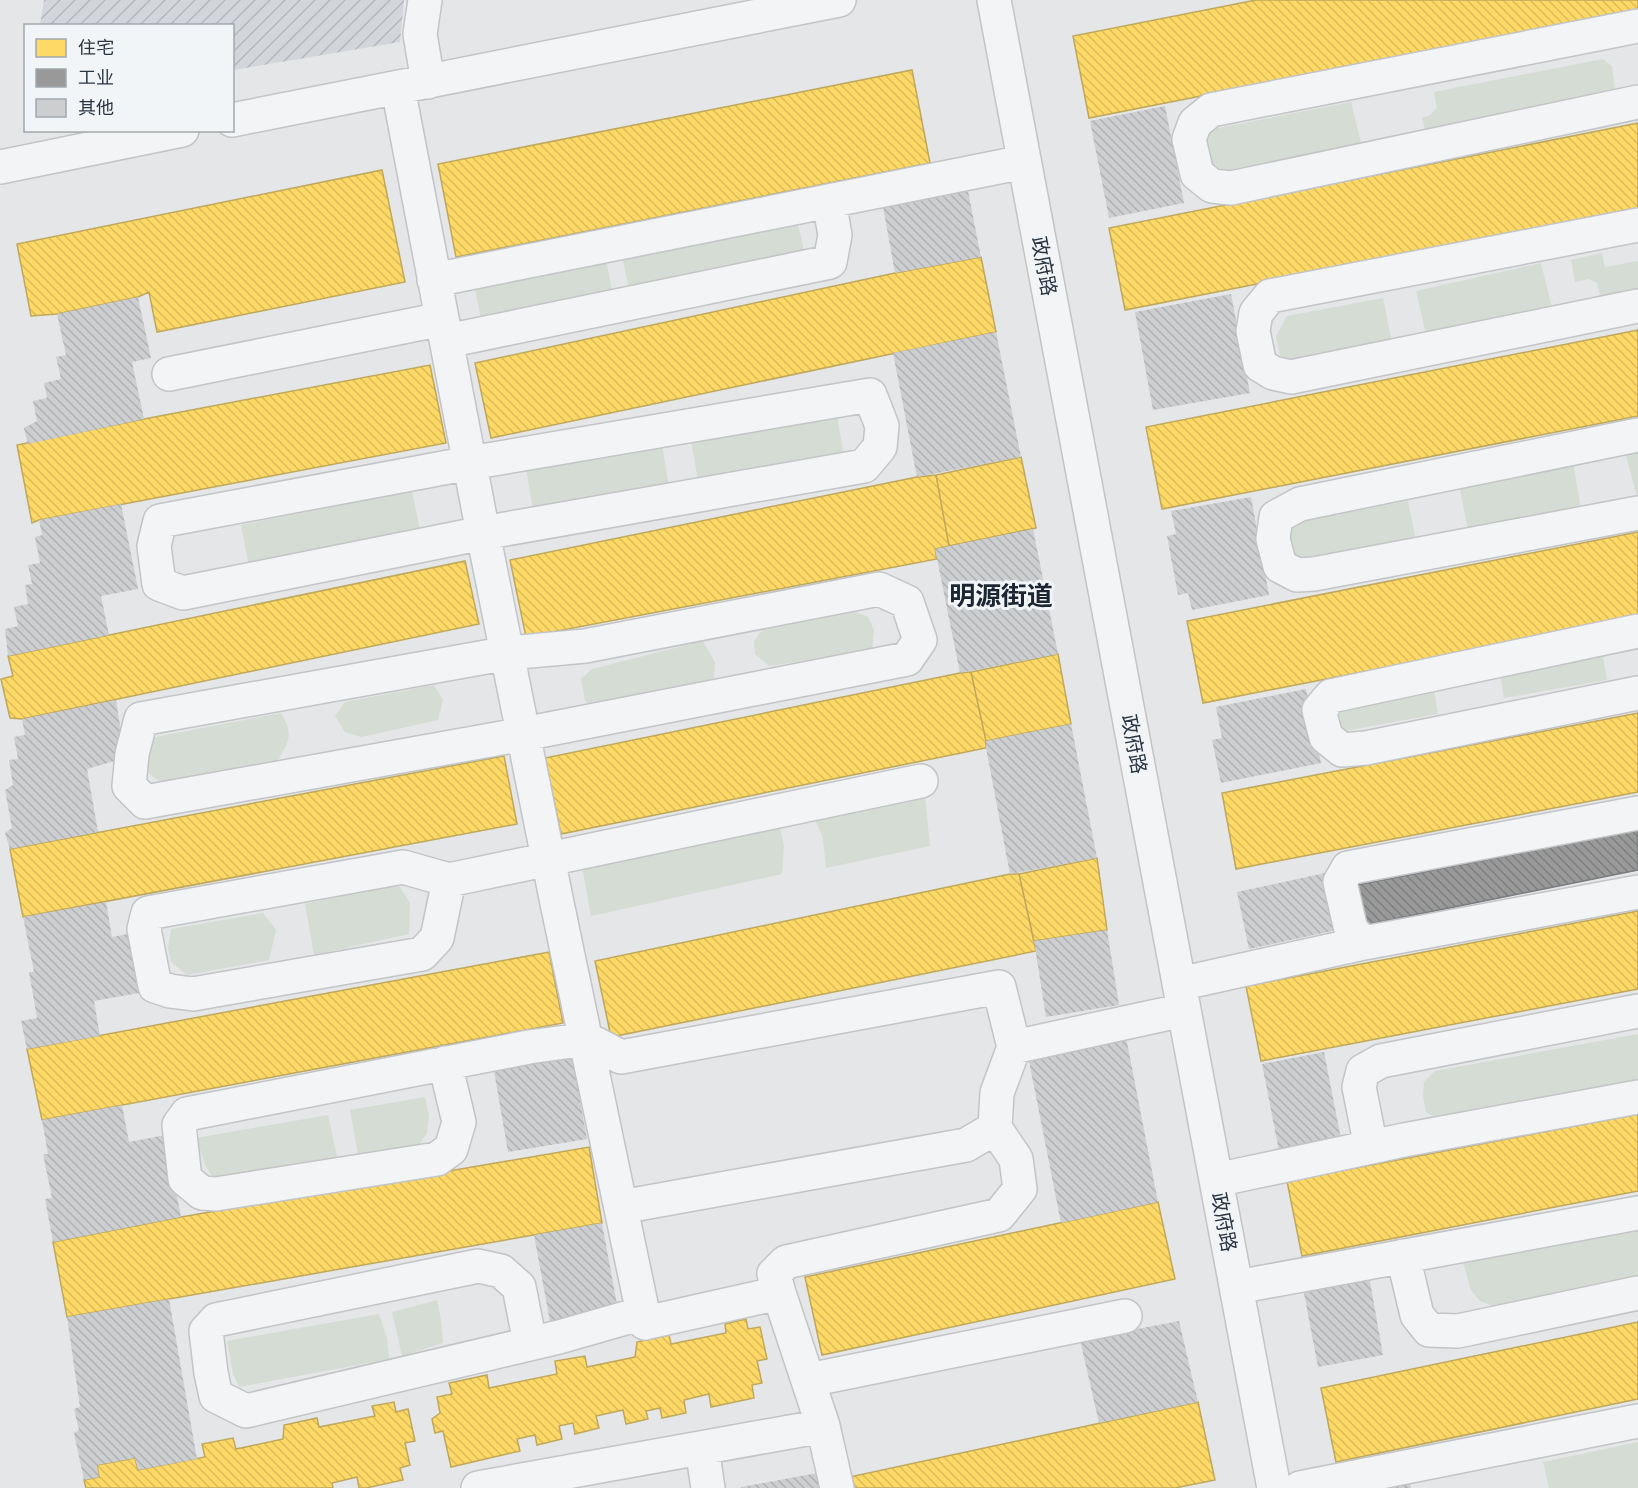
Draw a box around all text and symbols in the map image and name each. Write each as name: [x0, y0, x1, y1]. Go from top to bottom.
legend: [24, 24, 234, 132]
text: 住宅: [78, 37, 114, 59]
text: 工业: [78, 67, 114, 89]
text: 其他: [78, 97, 114, 119]
street label: 政府路: [1026, 234, 1062, 298]
district label: 明源街道: [949, 581, 1053, 612]
street label: 政府路: [1116, 712, 1152, 776]
street label: 政府路: [1206, 1190, 1242, 1254]

